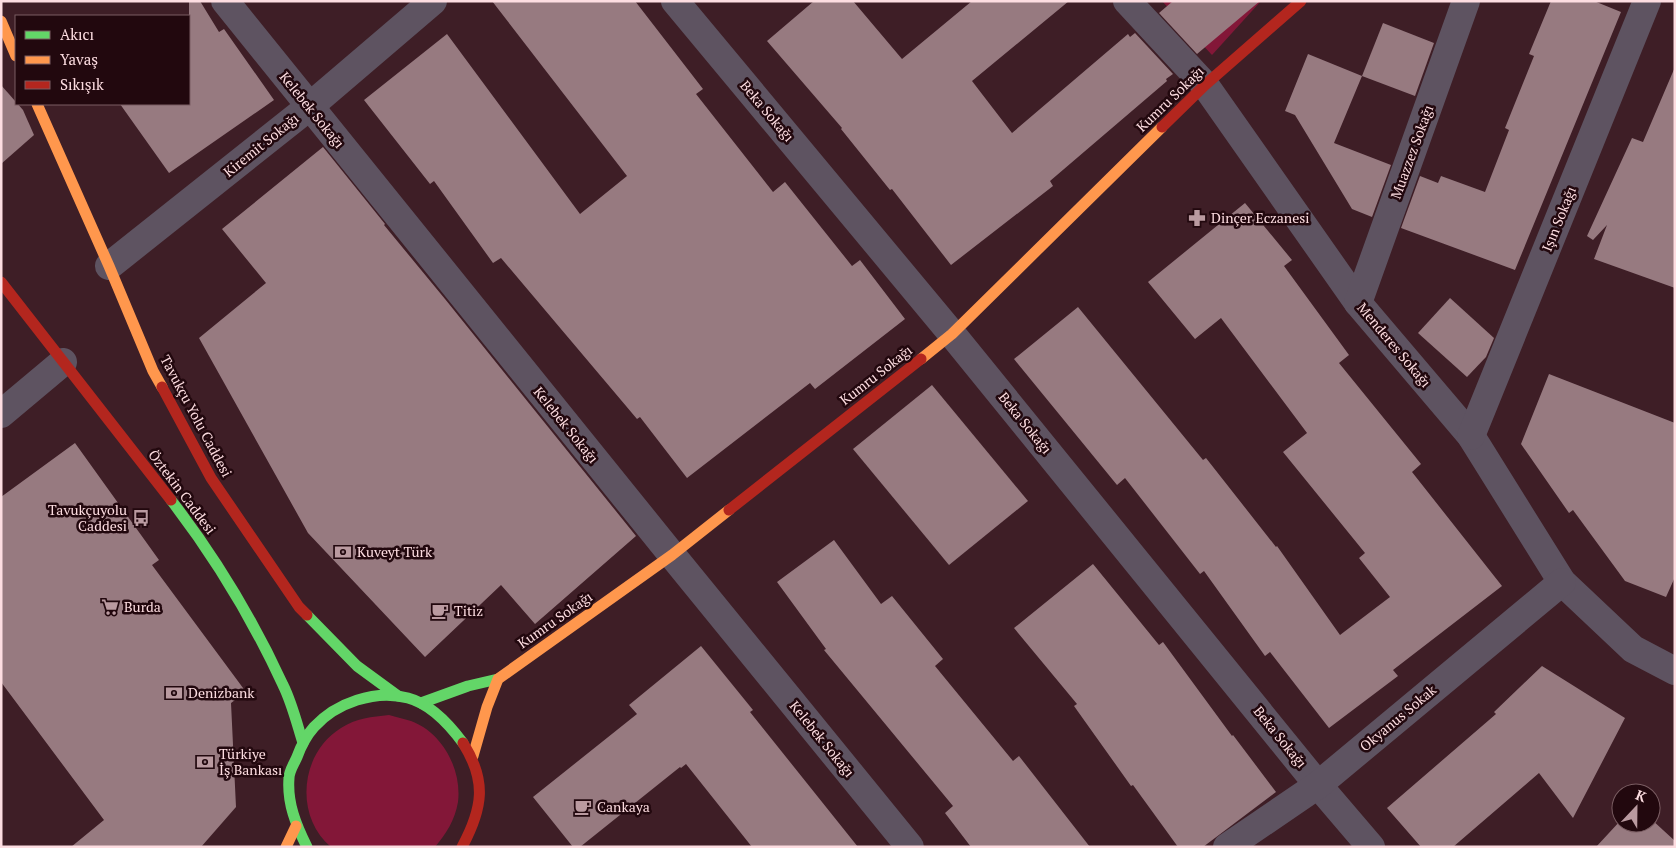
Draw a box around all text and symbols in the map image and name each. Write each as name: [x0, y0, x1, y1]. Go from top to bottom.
legend: [15, 15, 190, 105]
text: Akıcı: [60, 24, 94, 44]
text: Yavaş: [60, 49, 98, 69]
street label: Kumru Sokağı: [1132, 62, 1208, 136]
street label: Kelebek Sokağı: [276, 68, 349, 152]
text: Sıkışık: [60, 74, 104, 94]
street label: Beka Sokağı: [736, 76, 799, 145]
street label: Muazzez Sokağı: [1386, 102, 1437, 201]
street label: Kiremit Sokağı: [219, 108, 302, 181]
street label: Işın Sokağı: [1537, 184, 1580, 254]
pharmacy icon: Dinçer Eczanesi: [1187, 208, 1207, 228]
place label: Dinçer Eczanesi: [1211, 208, 1310, 227]
street label: Menderes Sokağı: [1353, 298, 1436, 391]
street label: Kumru Sokağı: [836, 340, 916, 409]
street label: Tavukçu Yolu Caddesi: [156, 351, 237, 480]
street label: Kelebek Sokağı: [530, 383, 603, 467]
street label: Beka Sokağı: [995, 388, 1056, 458]
street label: Öztekin Caddesi: [144, 446, 220, 538]
place label: Tavukçuyolu Caddesi: [48, 500, 127, 535]
bus stop icon: Tavukçuyolu Caddesi: [131, 508, 151, 528]
bank icon: Kuveyt Türk: [333, 542, 353, 562]
place label: Kuveyt Türk: [357, 542, 433, 561]
street label: Kumru Sokağı: [514, 587, 596, 652]
supermarket icon: Burda: [100, 597, 120, 617]
place label: Burda: [124, 597, 161, 616]
cafe icon: Titiz: [430, 601, 450, 621]
place label: Titiz: [454, 601, 483, 620]
street label: Okyanus Sokak: [1355, 680, 1440, 755]
bank icon: Denizbank: [164, 683, 184, 703]
place label: Denizbank: [188, 683, 255, 702]
street label: Kelebek Sokağı: [786, 697, 859, 781]
street label: Beka Sokağı: [1250, 702, 1311, 772]
place label: Türkiye İş Bankası: [219, 744, 282, 779]
bank icon: Türkiye İş Bankası: [195, 752, 215, 772]
north arrow: [1611, 783, 1661, 833]
text: K: [1633, 785, 1649, 806]
cafe icon: Cankaya: [573, 797, 593, 817]
place label: Cankaya: [597, 797, 650, 816]

